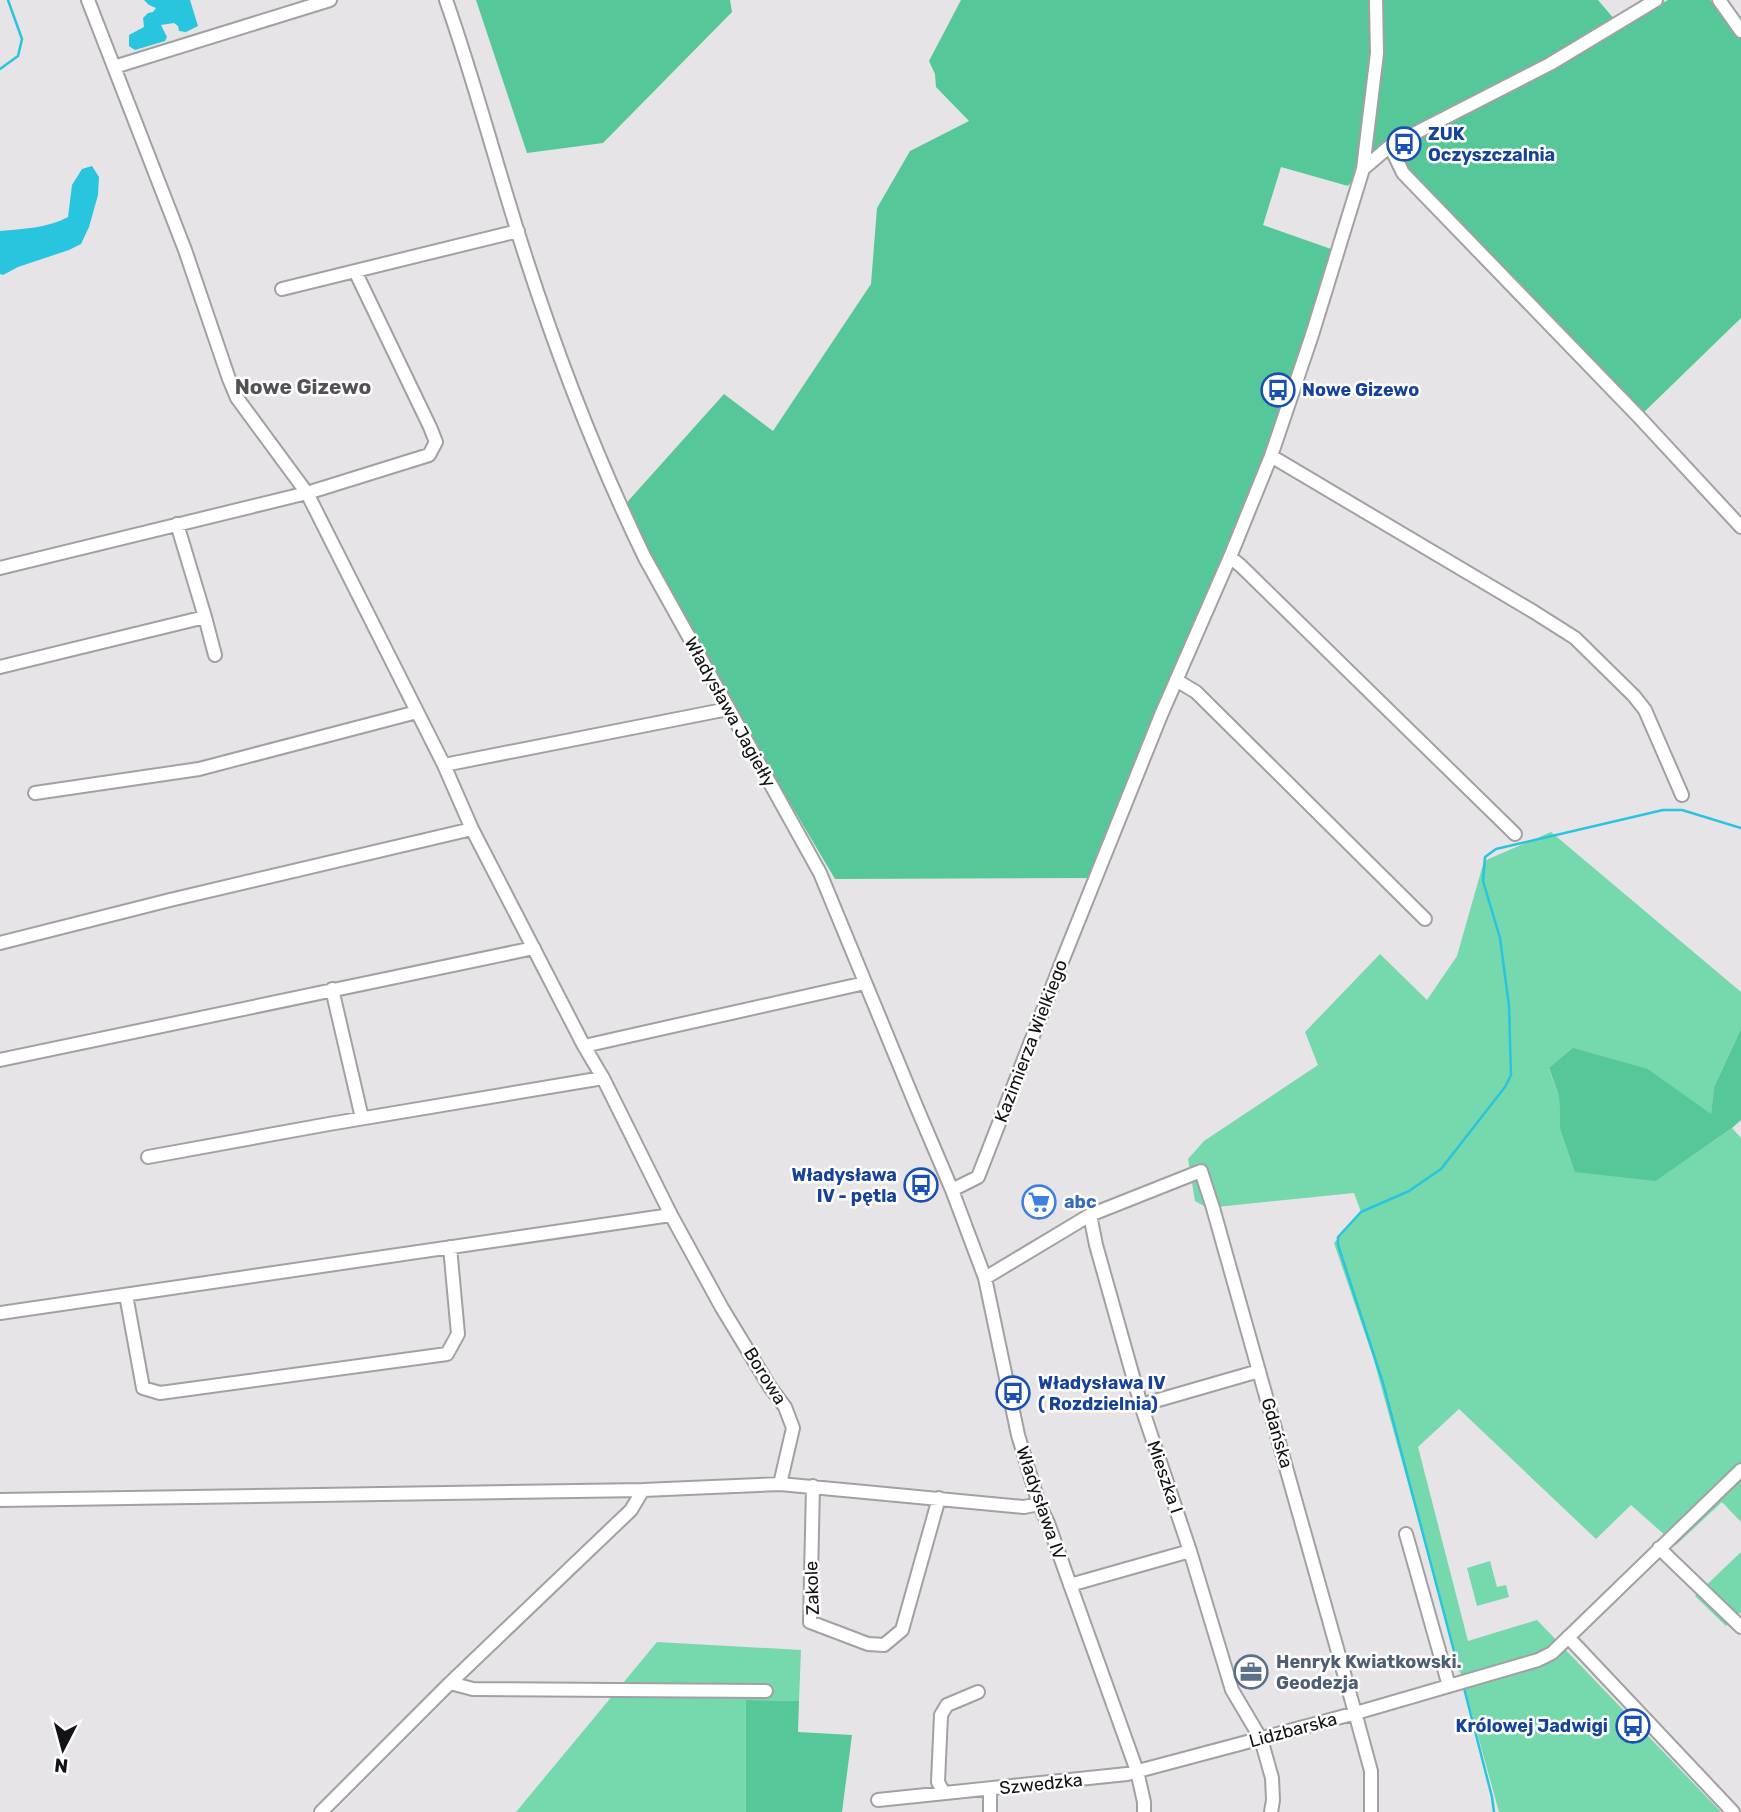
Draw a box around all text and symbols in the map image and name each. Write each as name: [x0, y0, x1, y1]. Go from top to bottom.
place label: ZUK Oczyszczalnia: [1428, 123, 1555, 166]
bus stop icon: ZUK Oczyszczalnia: [1385, 125, 1423, 163]
bus stop icon: Nowe Gizewo: [1259, 371, 1297, 409]
district label: Nowe Gizewo: [235, 374, 371, 399]
place label: Nowe Gizewo: [1302, 379, 1419, 401]
street label: Władysława Jagiełły: [680, 633, 781, 791]
street label: Kazimierza Wielkiego: [990, 956, 1072, 1126]
place label: Władysława IV - pętla: [791, 1164, 897, 1207]
bus stop icon: Władysława IV - pętla: [902, 1166, 940, 1204]
supermarket icon: abc: [1020, 1183, 1058, 1221]
place label: abc: [1064, 1191, 1097, 1213]
street label: Borowa: [739, 1343, 791, 1409]
place label: Władysława IV ( Rozdzielnia): [1038, 1372, 1166, 1415]
bus stop icon: Władysława IV ( Rozdzielnia): [994, 1374, 1032, 1412]
street label: Gdańska: [1256, 1395, 1298, 1471]
street label: Mieszka I: [1142, 1438, 1188, 1516]
street label: Władysława IV: [1011, 1443, 1071, 1563]
street label: Zakole: [800, 1560, 824, 1616]
place label: Henryk Kwiatkowski. Geodezja: [1276, 1651, 1462, 1694]
office icon: Henryk Kwiatkowski. Geodezja: [1232, 1653, 1270, 1691]
bus stop icon: Królowej Jadwigi: [1614, 1707, 1652, 1745]
street label: Lidzbarska: [1247, 1708, 1339, 1752]
north arrow: [28, 1714, 98, 1784]
place label: Królowej Jadwigi: [1456, 1715, 1608, 1737]
text: N: [53, 1753, 69, 1778]
street label: Szwedzka: [998, 1769, 1084, 1799]

